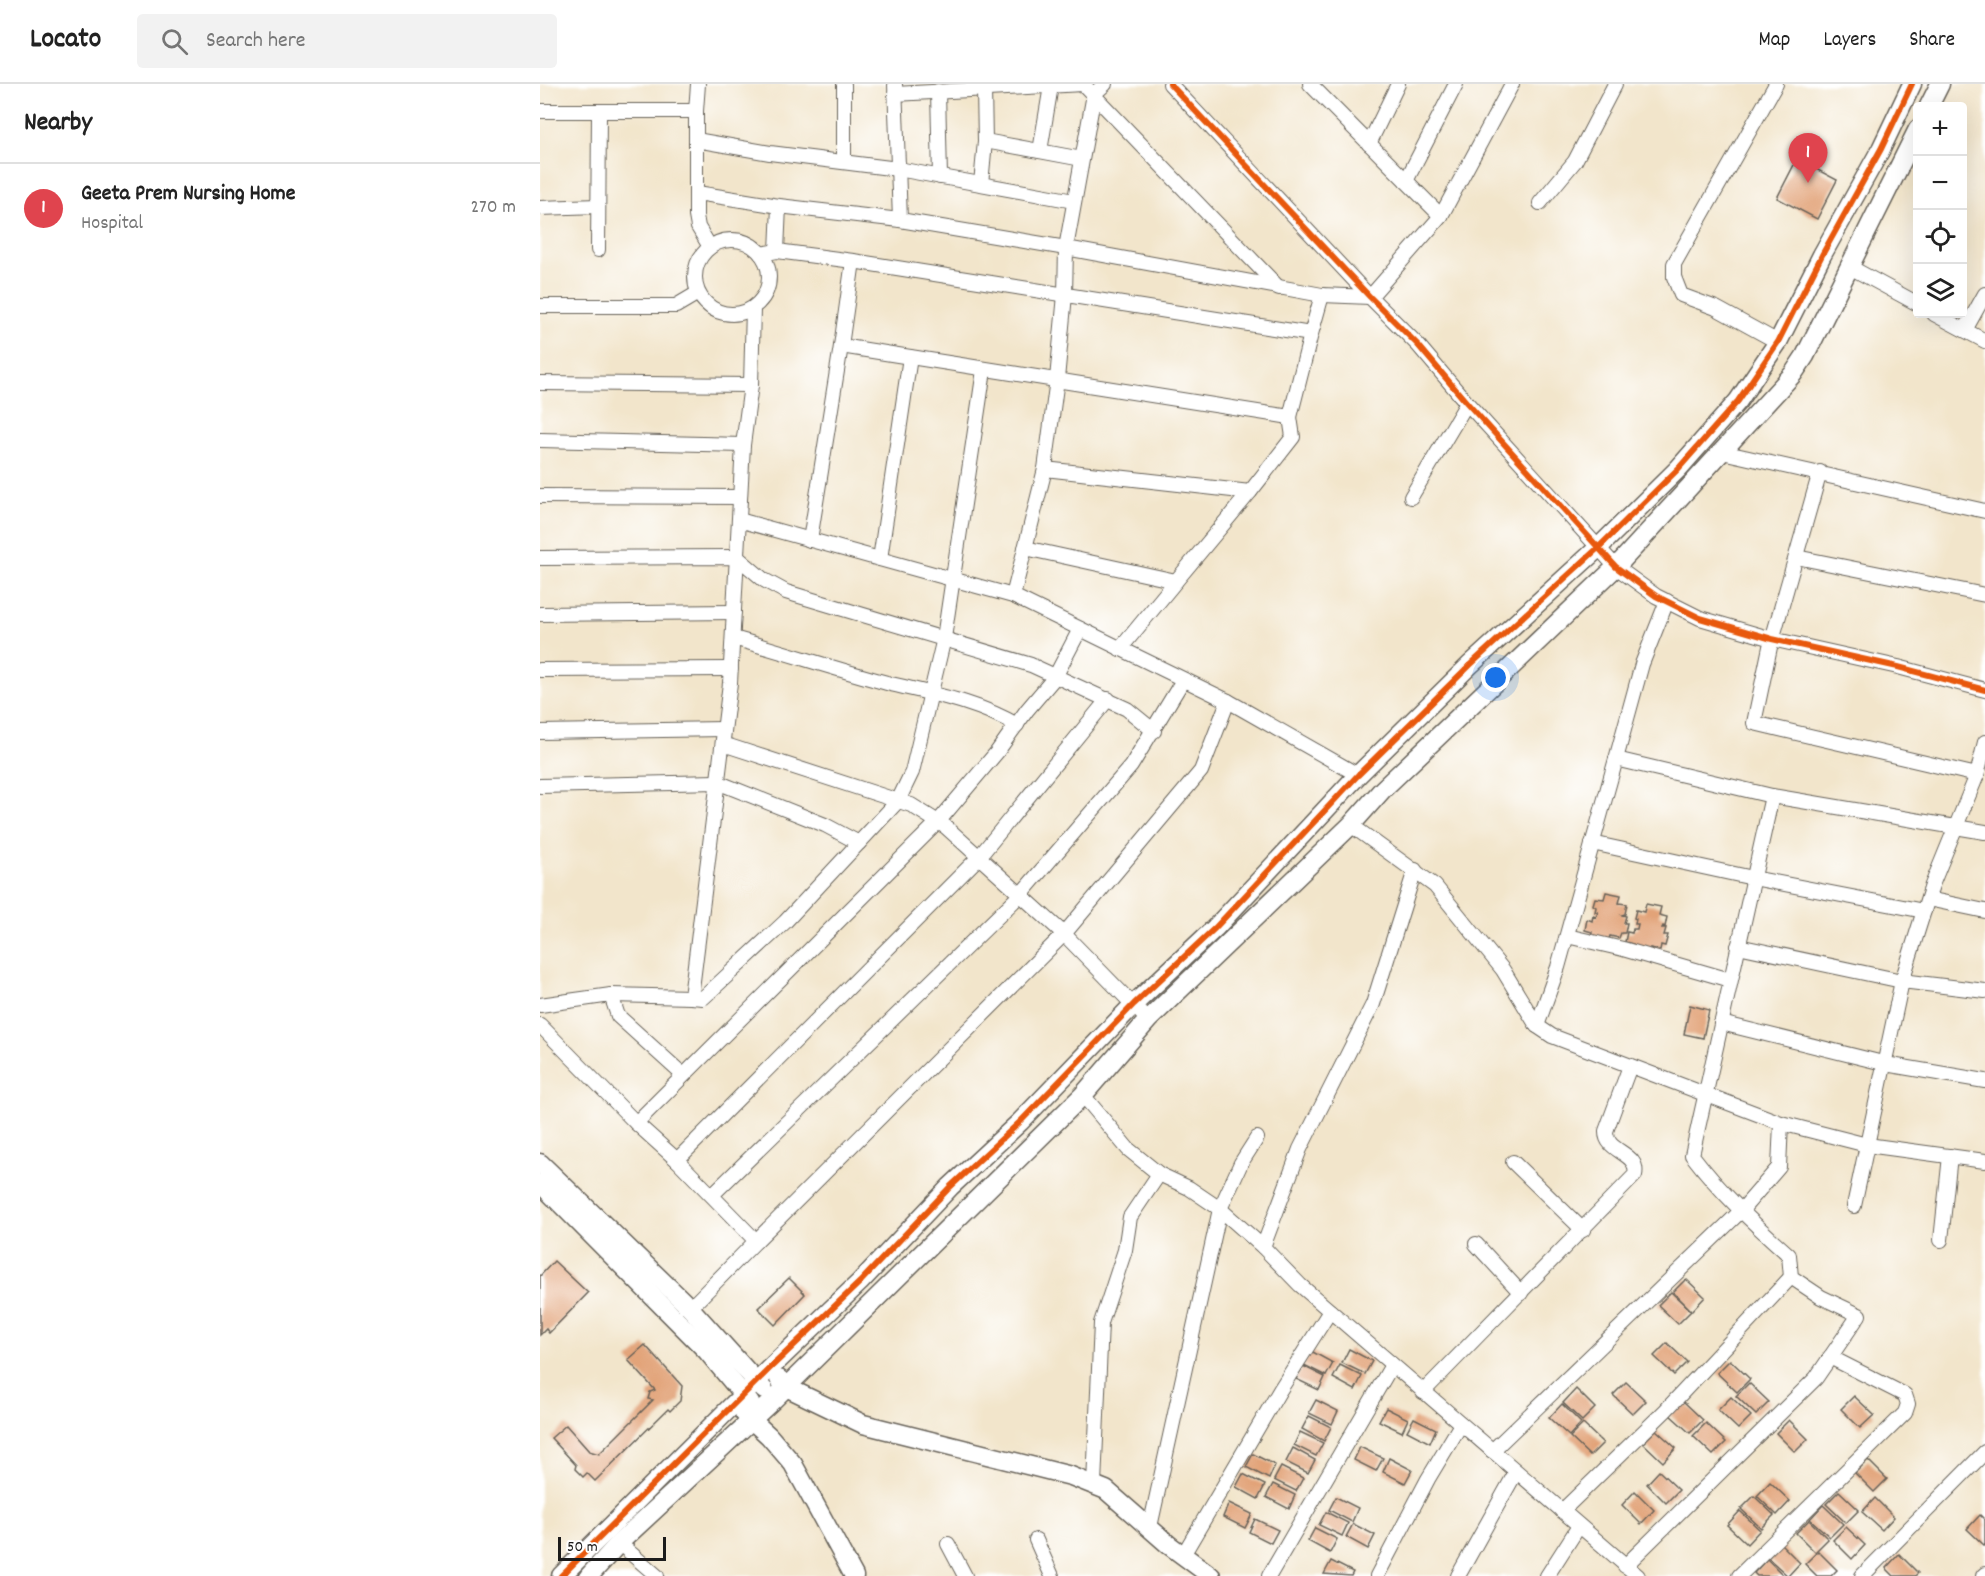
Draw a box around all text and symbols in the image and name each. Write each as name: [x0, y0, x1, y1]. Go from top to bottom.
search box: [137, 14, 557, 68]
text: Locato: [30, 21, 101, 61]
icon: search: [158, 25, 191, 58]
text: Search here: [206, 26, 306, 57]
text: Map: [1759, 26, 1790, 56]
text: Layers: [1823, 26, 1876, 56]
text: Share: [1909, 26, 1955, 56]
map controls: [1913, 102, 1967, 318]
button: +: [1913, 102, 1967, 156]
text: Nearby: [24, 105, 92, 142]
pin: 1: [1788, 134, 1828, 183]
button: −: [1913, 156, 1967, 210]
text: Geeta Prem Nursing Home: [81, 179, 295, 210]
text: 1: [41, 194, 46, 222]
text: 270 m: [470, 194, 516, 222]
text: Hospital: [81, 210, 143, 238]
button: locate: [1913, 210, 1967, 264]
button: layers: [1913, 264, 1967, 318]
your location: [1481, 663, 1510, 692]
scale bar: [558, 1534, 666, 1562]
text: 50 m: [567, 1536, 598, 1559]

